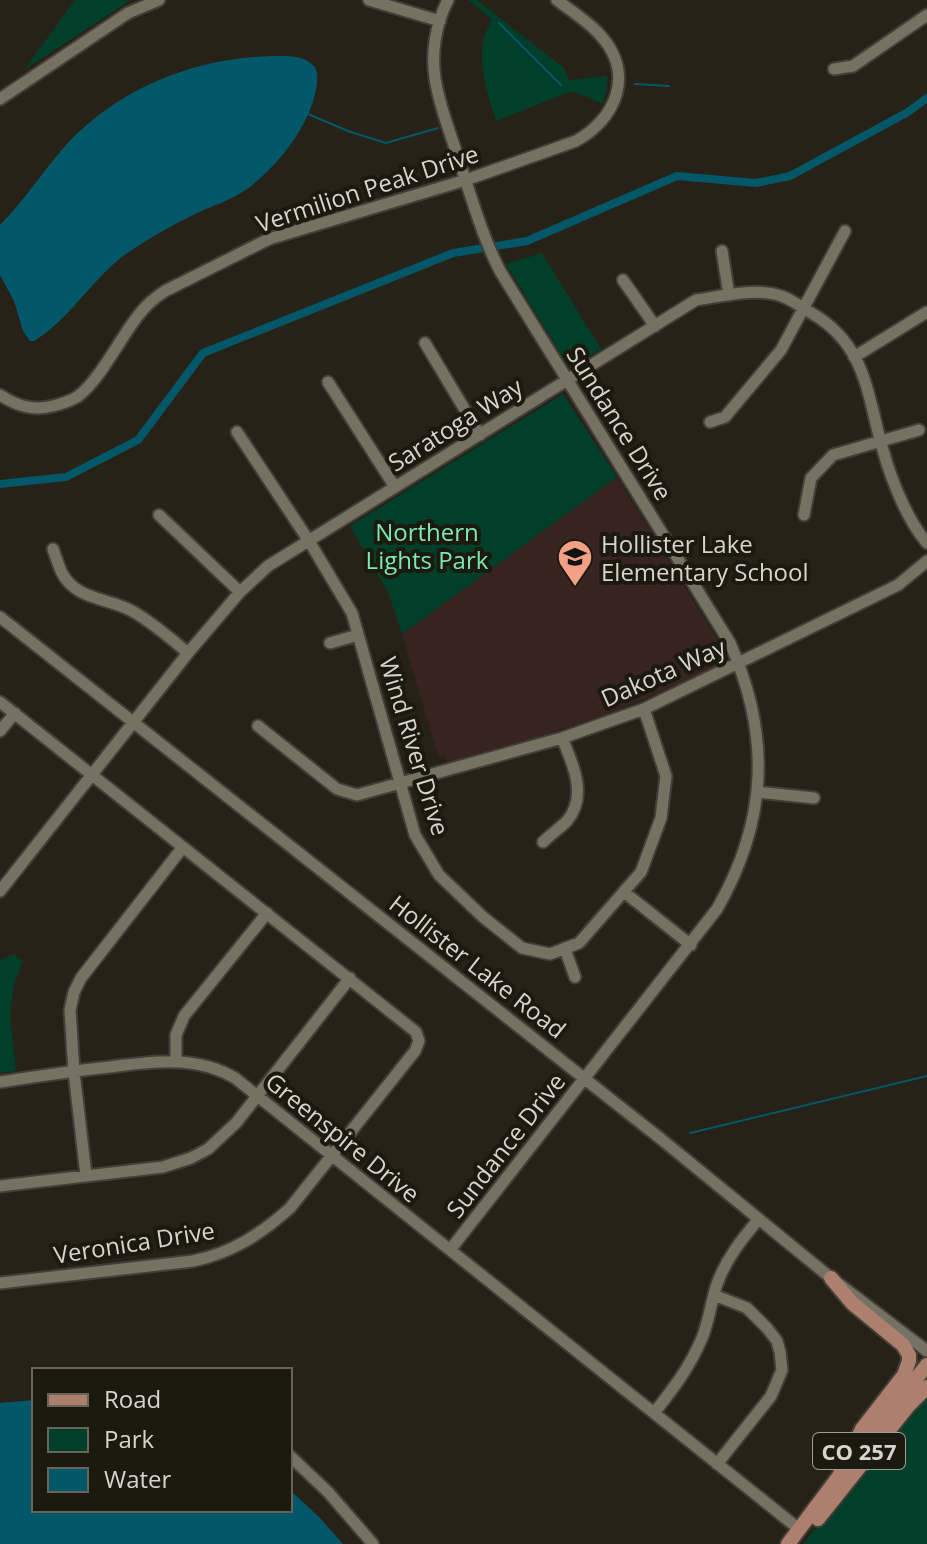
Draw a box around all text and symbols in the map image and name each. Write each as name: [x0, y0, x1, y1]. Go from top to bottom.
street label: Vermilion Peak Drive: [251, 136, 483, 240]
street label: Sundance Drive: [560, 340, 680, 506]
street label: Saratoga Way: [381, 369, 529, 478]
park label: Northern Lights Park: [366, 515, 489, 576]
place label: Hollister Lake Elementary School: [601, 527, 809, 588]
school or university icon: Hollister Lake Elementary School: [556, 538, 594, 588]
street label: Dakota Way: [595, 629, 732, 714]
street label: Wind River Drive: [372, 653, 458, 839]
street label: Hollister Lake Road: [383, 887, 573, 1045]
street label: Greenspire Drive: [259, 1065, 427, 1209]
street label: Sundance Drive: [438, 1066, 572, 1224]
street label: Veronica Drive: [51, 1213, 217, 1271]
legend: [32, 1368, 292, 1512]
text: Road: [104, 1382, 161, 1415]
text: Park: [104, 1422, 155, 1455]
road number: CO 257: [813, 1433, 905, 1469]
text: Water: [104, 1462, 172, 1495]

